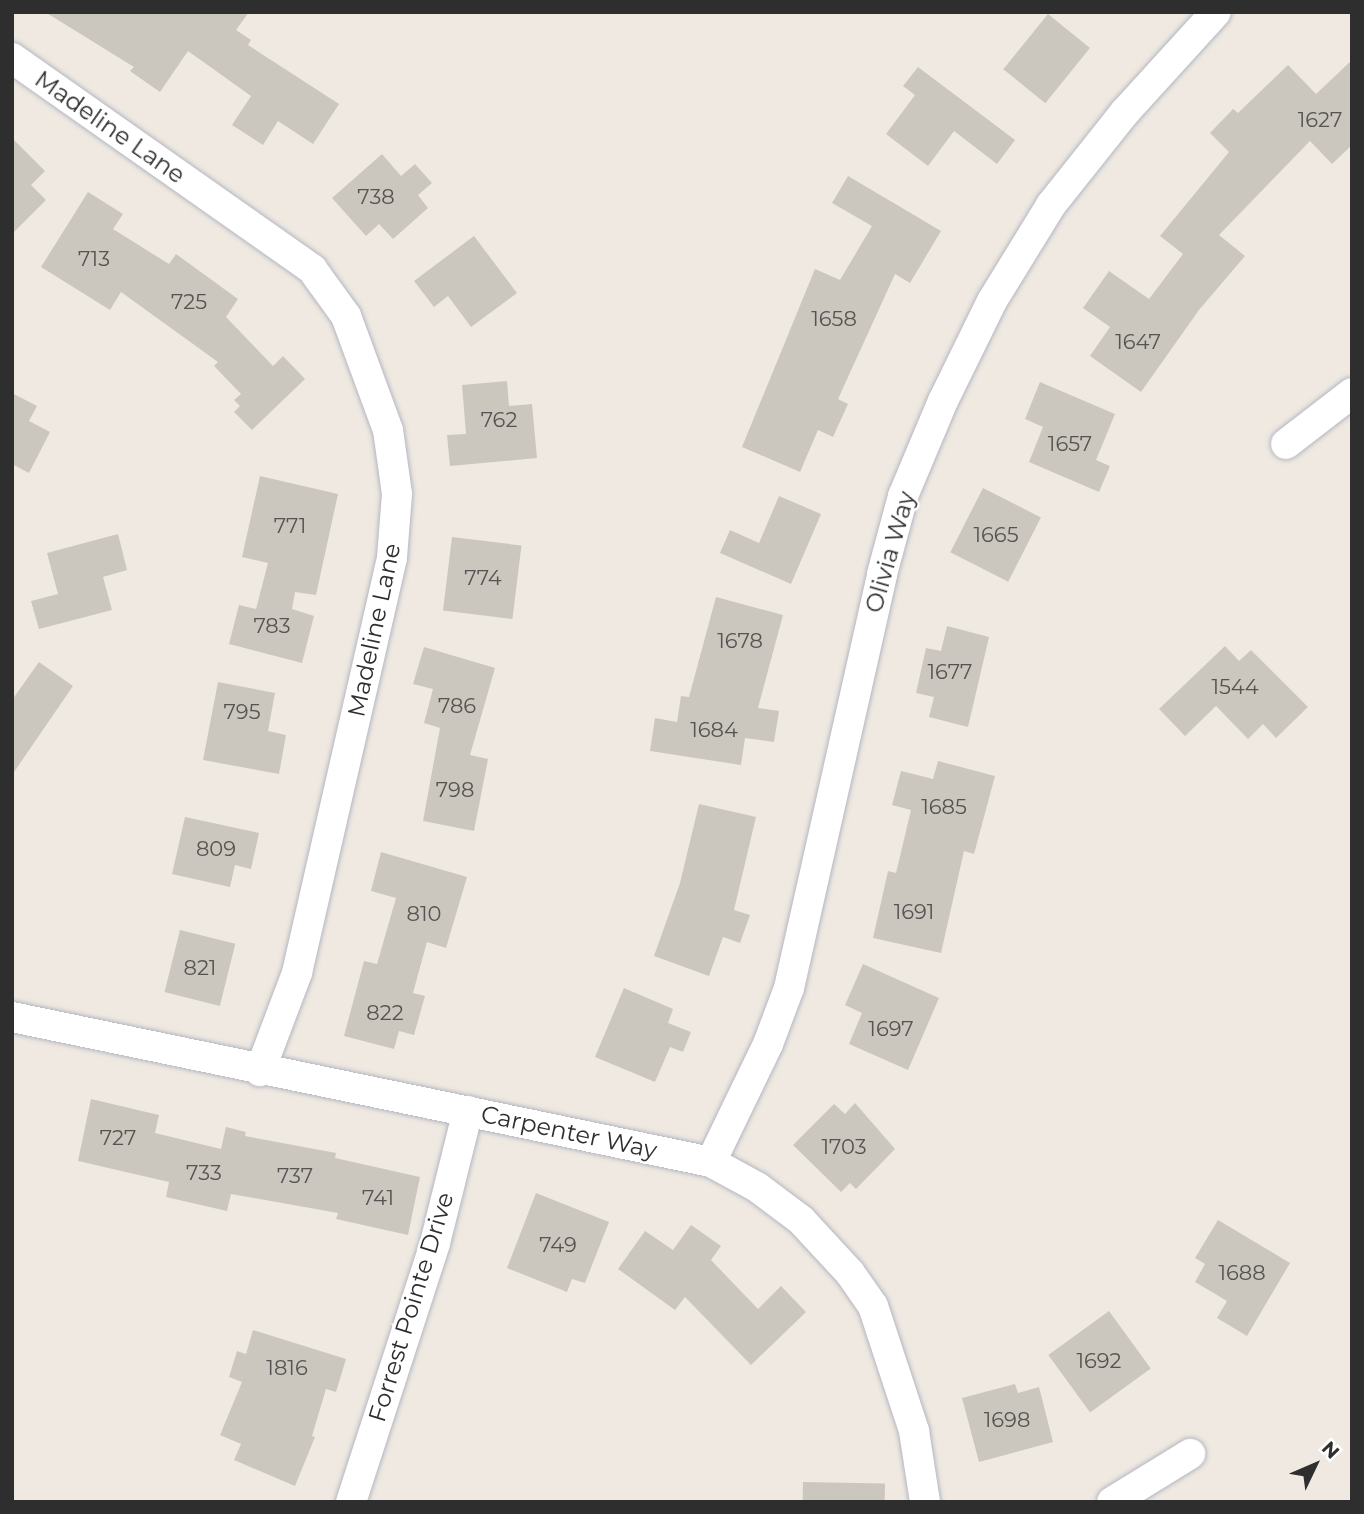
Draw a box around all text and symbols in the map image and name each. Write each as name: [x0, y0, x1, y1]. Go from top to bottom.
street label: Madeline Lane: [29, 65, 191, 189]
house number: 1627: [1298, 107, 1342, 133]
house number: 738: [357, 184, 395, 210]
house number: 713: [78, 246, 110, 272]
house number: 725: [171, 289, 207, 315]
house number: 1658: [811, 306, 857, 332]
house number: 1647: [1115, 329, 1161, 355]
house number: 762: [481, 407, 517, 433]
house number: 1657: [1048, 431, 1092, 457]
street label: Olivia Way: [859, 488, 921, 616]
house number: 771: [274, 513, 306, 539]
house number: 1665: [973, 522, 1019, 548]
street label: Madeline Lane: [342, 541, 406, 719]
house number: 774: [464, 565, 502, 591]
house number: 783: [253, 613, 291, 639]
house number: 1678: [717, 628, 763, 654]
house number: 1677: [928, 659, 972, 685]
house number: 1544: [1211, 674, 1259, 700]
house number: 786: [438, 693, 476, 719]
house number: 795: [223, 699, 261, 725]
house number: 1684: [690, 717, 738, 743]
house number: 798: [436, 777, 474, 803]
house number: 1685: [921, 794, 967, 820]
house number: 809: [196, 836, 236, 862]
house number: 1691: [894, 899, 934, 925]
house number: 810: [407, 901, 441, 927]
house number: 821: [184, 955, 216, 981]
house number: 822: [366, 1000, 404, 1026]
house number: 1697: [868, 1016, 914, 1042]
street label: Carpenter Way: [478, 1099, 660, 1165]
house number: 727: [100, 1125, 136, 1151]
house number: 1703: [821, 1134, 867, 1160]
house number: 733: [186, 1160, 222, 1186]
house number: 737: [277, 1163, 313, 1189]
house number: 741: [362, 1185, 394, 1211]
street label: Forrest Pointe Drive: [362, 1189, 460, 1425]
house number: 749: [539, 1232, 577, 1258]
house number: 1688: [1218, 1260, 1266, 1286]
house number: 1692: [1076, 1348, 1122, 1374]
house number: 1816: [266, 1355, 308, 1381]
house number: 1698: [984, 1407, 1030, 1433]
north arrow: [1280, 1430, 1350, 1500]
text: N: [1317, 1437, 1344, 1464]

